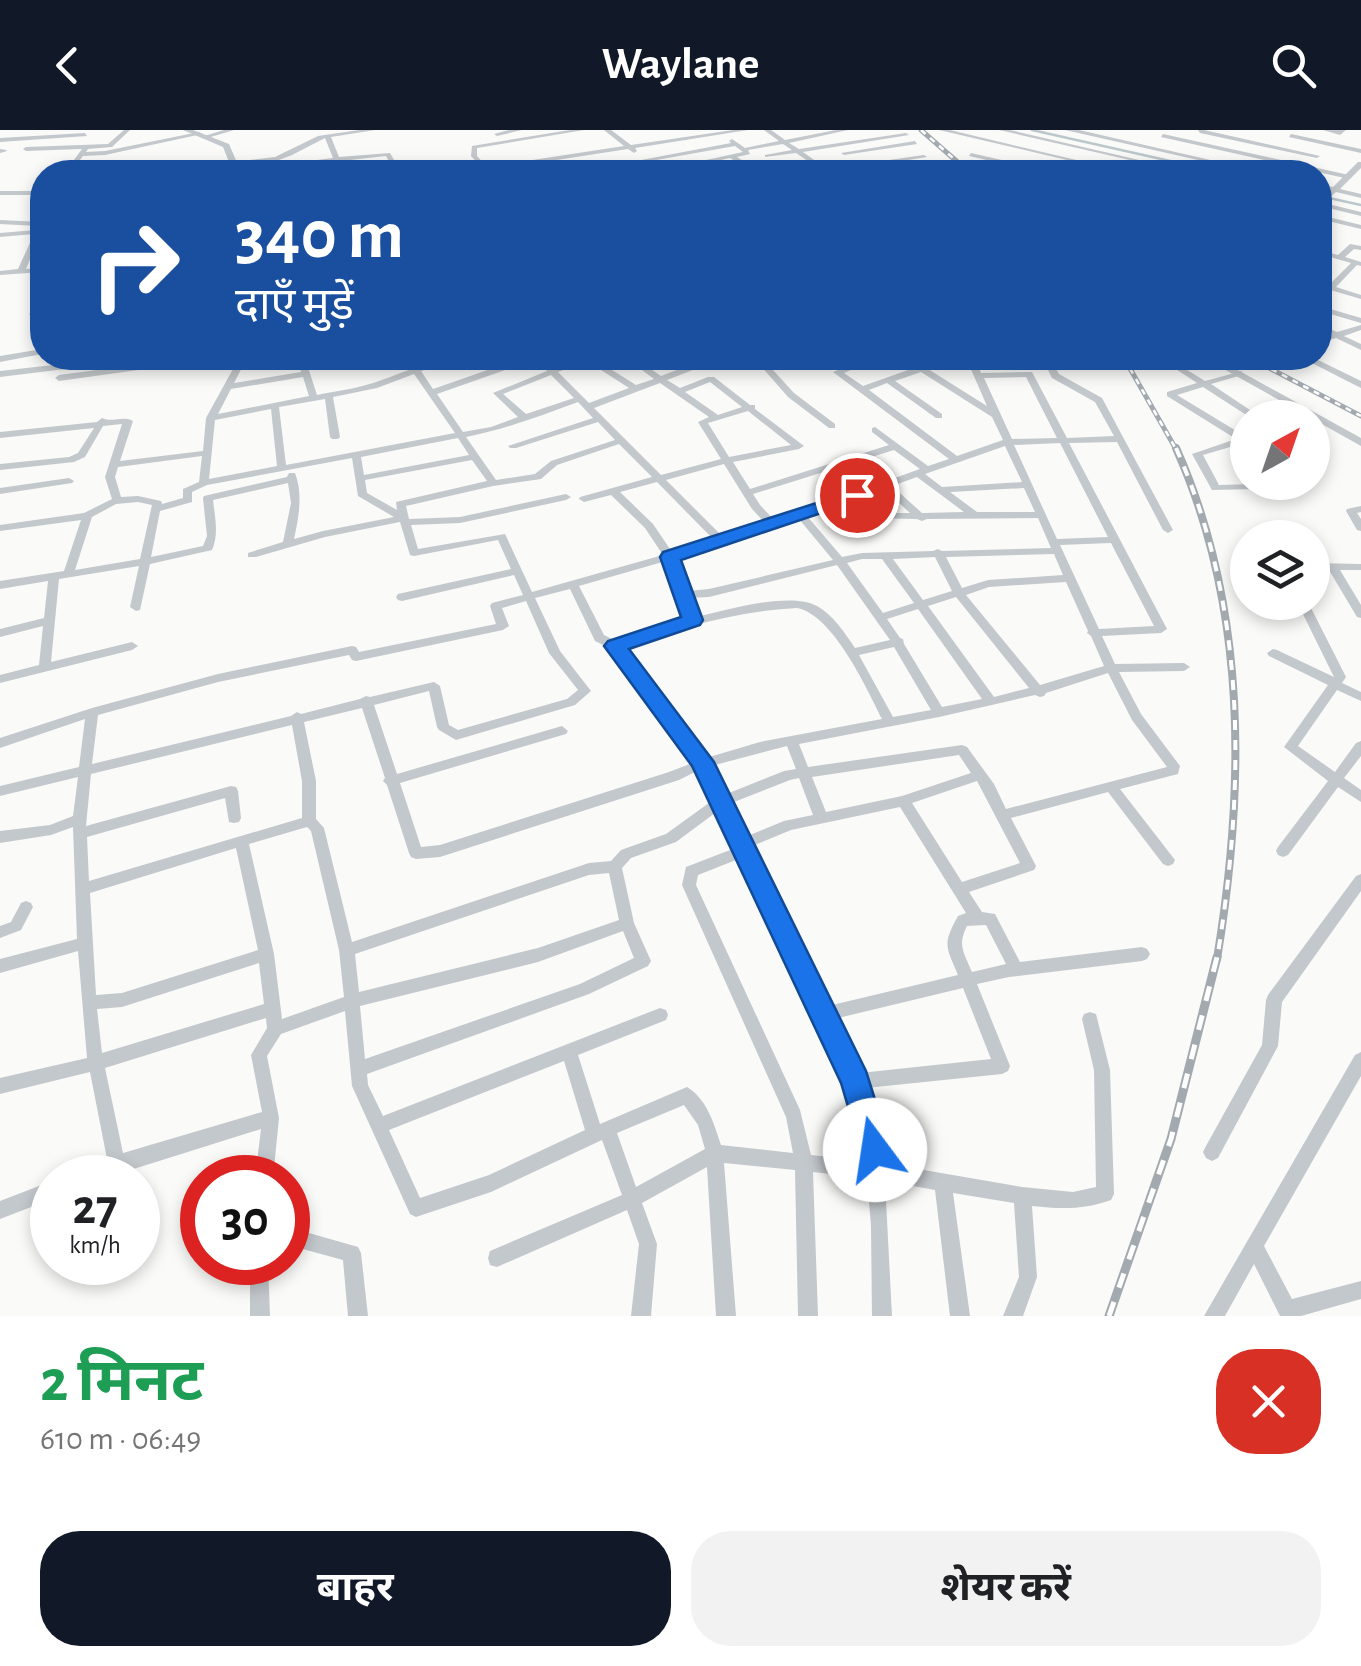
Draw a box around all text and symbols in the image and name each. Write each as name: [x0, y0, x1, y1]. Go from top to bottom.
icon: back: [40, 38, 95, 93]
icon: search: [1266, 38, 1321, 93]
text: Waylane: [602, 42, 759, 87]
icon: right: [70, 200, 200, 330]
text: 340 m: [235, 201, 404, 271]
text: दाएँ मुड़ें: [235, 283, 354, 328]
north arrow: [1230, 400, 1330, 500]
map controls: [1230, 400, 1330, 620]
pin: [815, 453, 900, 538]
icon: arrive: [830, 468, 885, 523]
button: layers: [1230, 520, 1330, 620]
position arrow: [823, 1098, 927, 1202]
speed limit sign: 30: [180, 1155, 310, 1285]
text: 27: [72, 1183, 118, 1233]
text: km/h: [69, 1233, 121, 1258]
button: close: [1216, 1349, 1321, 1454]
text: 2 मिनट: [40, 1352, 203, 1412]
text: 610 m · 06:49: [40, 1423, 201, 1455]
button: बाहर: [40, 1531, 671, 1646]
button: शेयर करें: [691, 1531, 1321, 1646]

